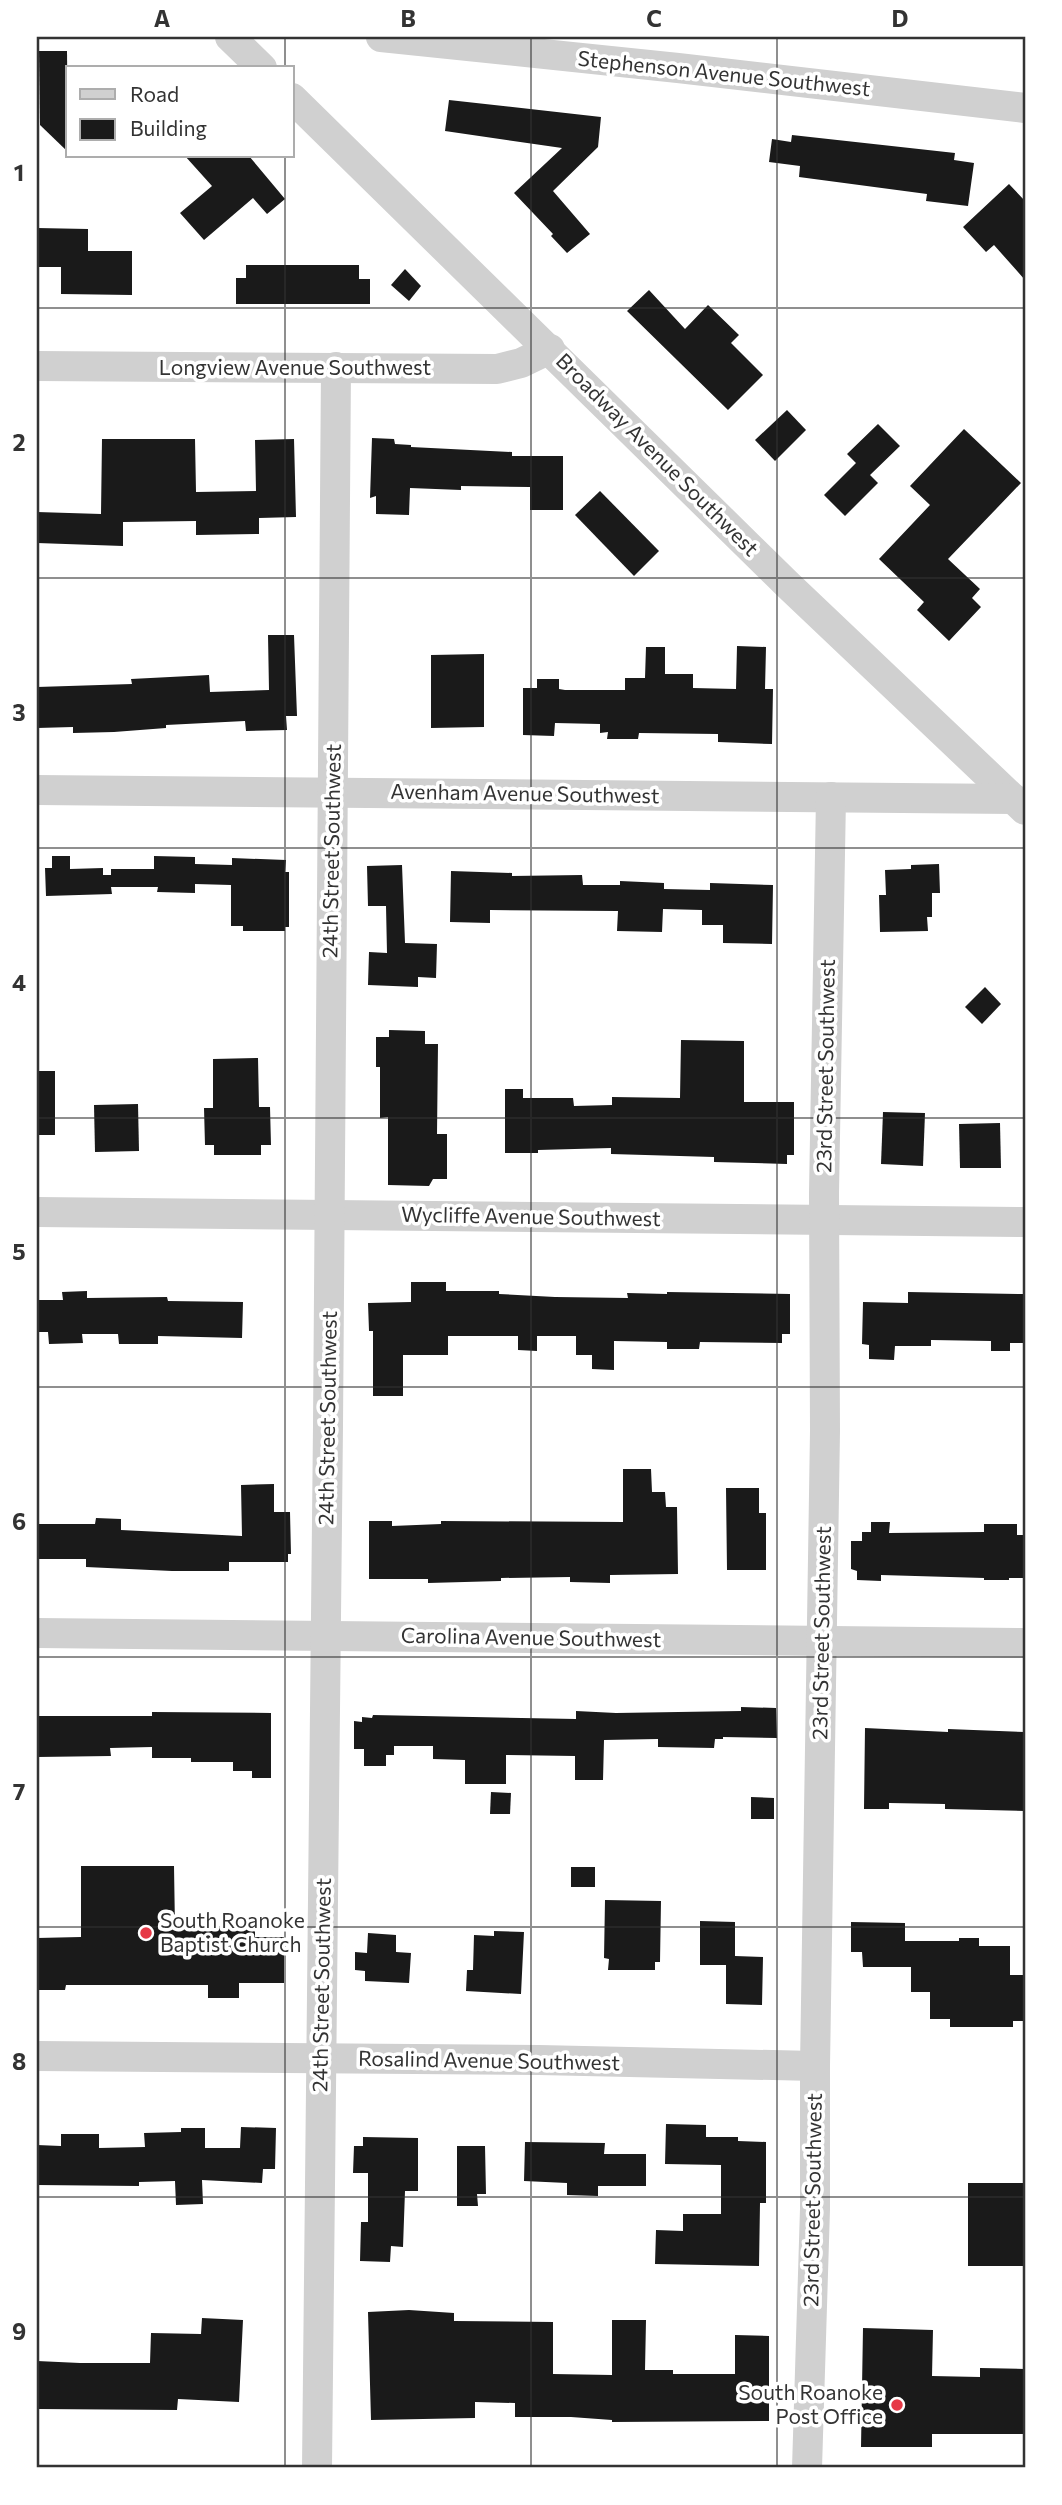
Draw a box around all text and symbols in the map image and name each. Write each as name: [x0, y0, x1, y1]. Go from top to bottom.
text: A: [154, 4, 171, 32]
text: B: [400, 4, 416, 32]
text: C: [646, 4, 662, 32]
text: D: [892, 4, 909, 32]
street label: Stephenson Avenue Southwest: [577, 45, 872, 100]
legend: [66, 66, 294, 158]
text: Road: [130, 81, 179, 106]
text: Building: [130, 115, 207, 140]
text: 1: [14, 158, 24, 186]
street label: Broadway Avenue Southwest: [552, 347, 765, 560]
street label: Longview Avenue Southwest: [159, 354, 431, 379]
text: 2: [12, 428, 26, 456]
text: 3: [12, 698, 26, 726]
street label: 24th Street Southwest: [316, 743, 345, 958]
street label: Avenham Avenue Southwest: [390, 778, 660, 807]
street label: 23rd Street Southwest: [810, 959, 839, 1173]
text: 4: [12, 968, 26, 996]
street label: Wycliffe Avenue Southwest: [401, 1201, 661, 1230]
text: 5: [12, 1237, 26, 1265]
street label: 24th Street Southwest: [312, 1310, 341, 1525]
text: 6: [12, 1507, 26, 1535]
street label: 23rd Street Southwest: [806, 1526, 835, 1740]
street label: Carolina Avenue Southwest: [401, 1622, 661, 1651]
text: 7: [13, 1777, 25, 1805]
street label: 24th Street Southwest: [306, 1877, 335, 2092]
place label: South Roanoke Baptist Church: [160, 1907, 305, 1956]
marker: South Roanoke Baptist Church: [138, 1925, 154, 1941]
street label: Rosalind Avenue Southwest: [358, 2045, 620, 2074]
text: 8: [12, 2047, 26, 2075]
street label: 23rd Street Southwest: [797, 2093, 826, 2307]
text: 9: [12, 2317, 26, 2345]
place label: South Roanoke Post Office: [738, 2379, 883, 2428]
marker: South Roanoke Post Office: [889, 2397, 905, 2413]

